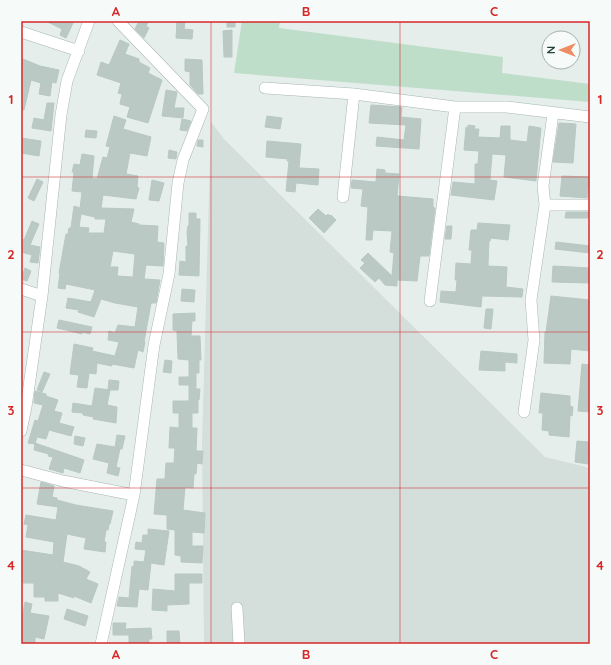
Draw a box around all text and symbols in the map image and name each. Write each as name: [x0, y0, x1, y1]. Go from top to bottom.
text: A: [112, 3, 121, 19]
text: B: [302, 3, 310, 19]
text: C: [490, 3, 498, 19]
north arrow: [541, 30, 581, 70]
text: N: [544, 46, 558, 54]
text: 1: [8, 91, 14, 107]
text: 1: [597, 91, 603, 107]
text: 2: [7, 246, 15, 262]
text: 2: [596, 246, 604, 262]
text: 3: [8, 402, 15, 418]
text: 3: [597, 402, 604, 418]
text: 4: [7, 557, 15, 573]
text: 4: [596, 557, 604, 573]
text: A: [112, 646, 121, 662]
text: B: [302, 646, 310, 662]
text: C: [490, 646, 498, 662]

